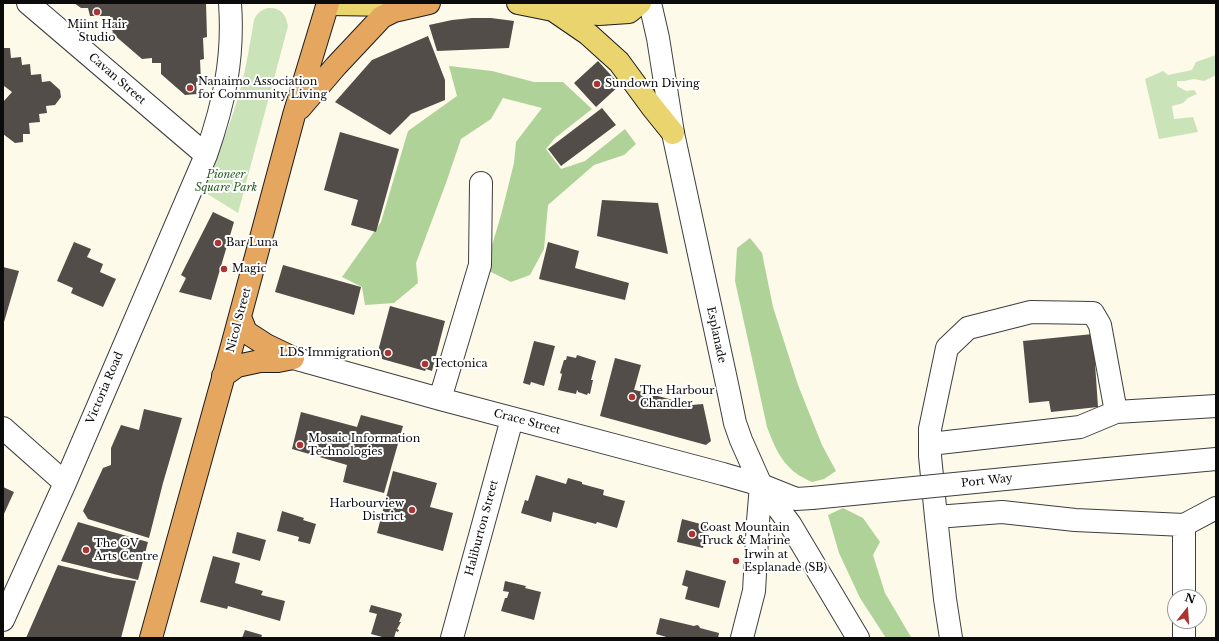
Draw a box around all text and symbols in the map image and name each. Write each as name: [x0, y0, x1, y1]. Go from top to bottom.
marker: Miint Hair Studio: [92, 7, 102, 17]
place label: Miint Hair Studio: [67, 18, 127, 44]
street label: Cavan Street: [86, 51, 148, 107]
place label: Nanaimo Association for Community Living: [198, 75, 327, 101]
place label: Sundown Diving: [605, 77, 700, 91]
marker: Sundown Diving: [592, 79, 602, 89]
marker: Nanaimo Association for Community Living: [185, 83, 195, 93]
park label: Pioneer Square Park: [195, 168, 257, 194]
place label: Bar Luna: [226, 236, 278, 250]
marker: Bar Luna: [213, 238, 223, 248]
place label: Magic: [232, 262, 266, 276]
marker: Magic: [219, 264, 229, 274]
street label: Nicol Street: [224, 286, 254, 354]
street label: Esplanade: [704, 305, 728, 365]
place label: LDS Immigration: [279, 346, 380, 360]
marker: LDS Immigration: [383, 348, 393, 358]
street label: Victoria Road: [84, 350, 126, 426]
place label: Tectonica: [433, 357, 488, 371]
marker: Tectonica: [420, 359, 430, 369]
place label: The Harbour Chandler: [640, 384, 714, 410]
marker: The Harbour Chandler: [627, 392, 637, 402]
street label: Crace Street: [492, 407, 562, 437]
place label: Mosaic Information Technologies: [308, 432, 420, 458]
marker: Mosaic Information Technologies: [295, 440, 305, 450]
street label: Port Way: [961, 472, 1013, 490]
street label: Haliburton Street: [463, 479, 501, 577]
place label: Harbourview District: [329, 497, 404, 523]
marker: Harbourview District: [407, 505, 417, 515]
place label: Coast Mountain Truck & Marine: [700, 521, 790, 547]
marker: Coast Mountain Truck & Marine: [687, 529, 697, 539]
place label: The OV Arts Centre: [94, 537, 158, 563]
marker: The OV Arts Centre: [81, 545, 91, 555]
place label: Irwin at Esplanade (SB): [744, 548, 827, 574]
marker: Irwin at Esplanade (SB): [731, 556, 741, 566]
north arrow: [1167, 589, 1207, 629]
text: N: [1183, 590, 1197, 607]

